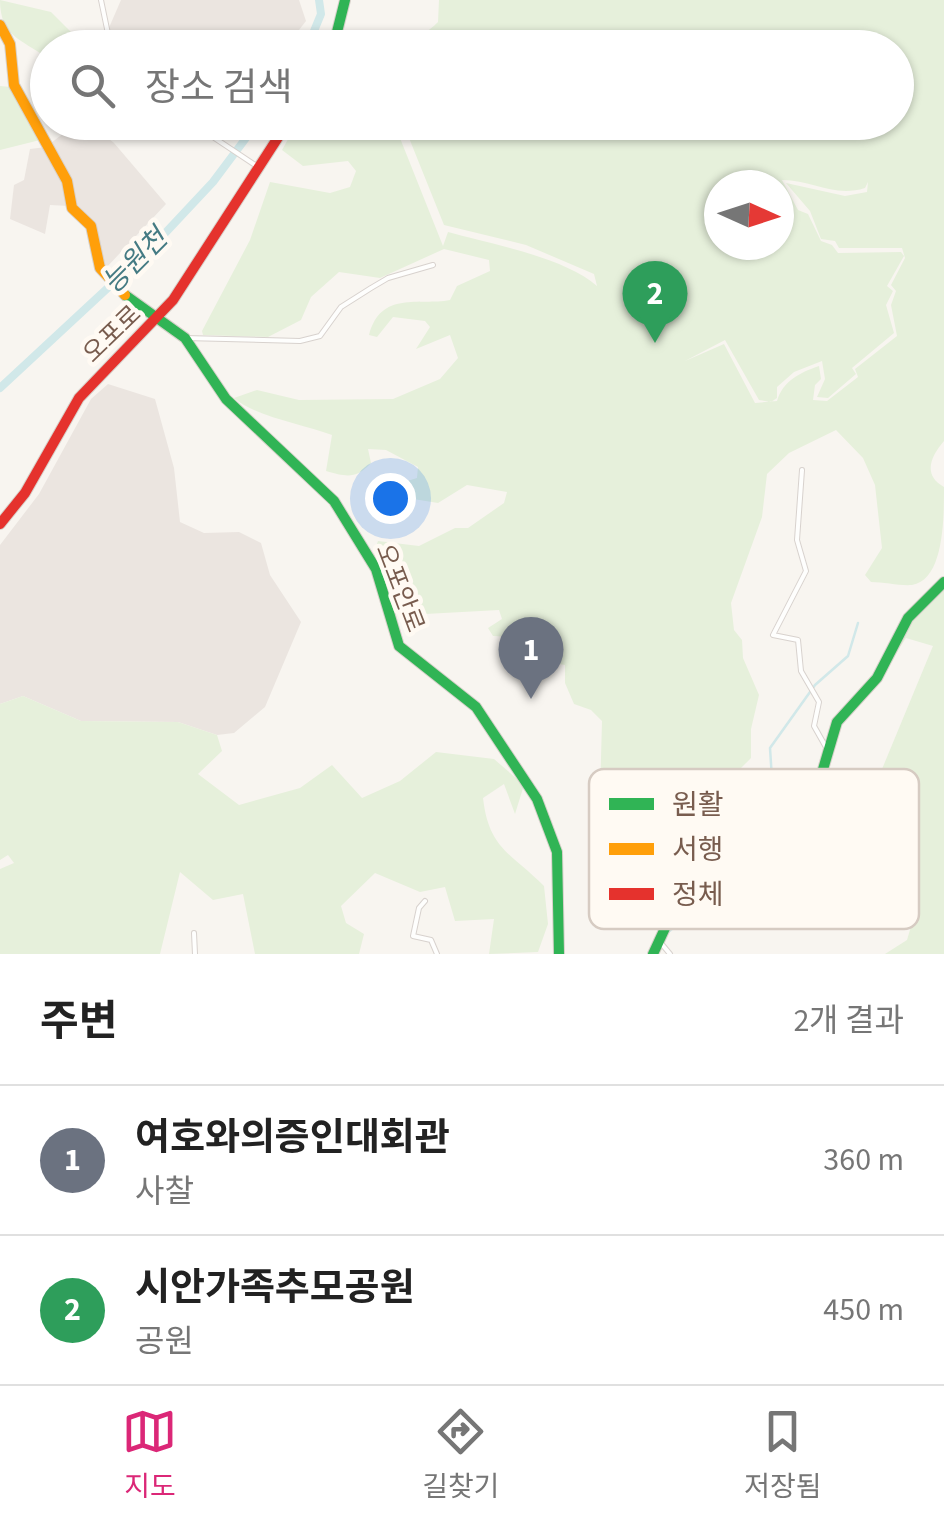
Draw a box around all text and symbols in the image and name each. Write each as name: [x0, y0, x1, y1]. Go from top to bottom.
search box: [30, 30, 914, 140]
icon: search: [65, 58, 120, 113]
text: 장소 검색: [145, 61, 292, 115]
north arrow: [704, 170, 794, 260]
water label: 능원천: [94, 217, 179, 302]
pin: 2: [622, 260, 688, 343]
street label: 오포로: [75, 297, 149, 371]
your location: [365, 473, 416, 524]
street label: 오포안로: [367, 539, 433, 637]
pin: 1: [498, 616, 564, 699]
legend: [589, 769, 919, 929]
text: 원활: [672, 785, 724, 825]
text: 서행: [672, 830, 724, 870]
text: 정체: [672, 875, 724, 915]
text: 주변: [40, 992, 117, 1052]
text: 2개 결과: [793, 998, 904, 1044]
text: 여호와의증인대회관: [135, 1111, 450, 1165]
text: 1: [64, 1137, 81, 1183]
text: 360 m: [823, 1137, 904, 1183]
text: 사찰: [135, 1169, 194, 1215]
text: 시안가족추모공원: [135, 1261, 415, 1315]
text: 2: [64, 1287, 81, 1333]
text: 450 m: [823, 1287, 904, 1333]
text: 공원: [135, 1319, 194, 1365]
tab: 지도: [122, 1404, 177, 1507]
tab: 길찾기: [422, 1404, 500, 1507]
tab: 저장됨: [744, 1404, 822, 1507]

